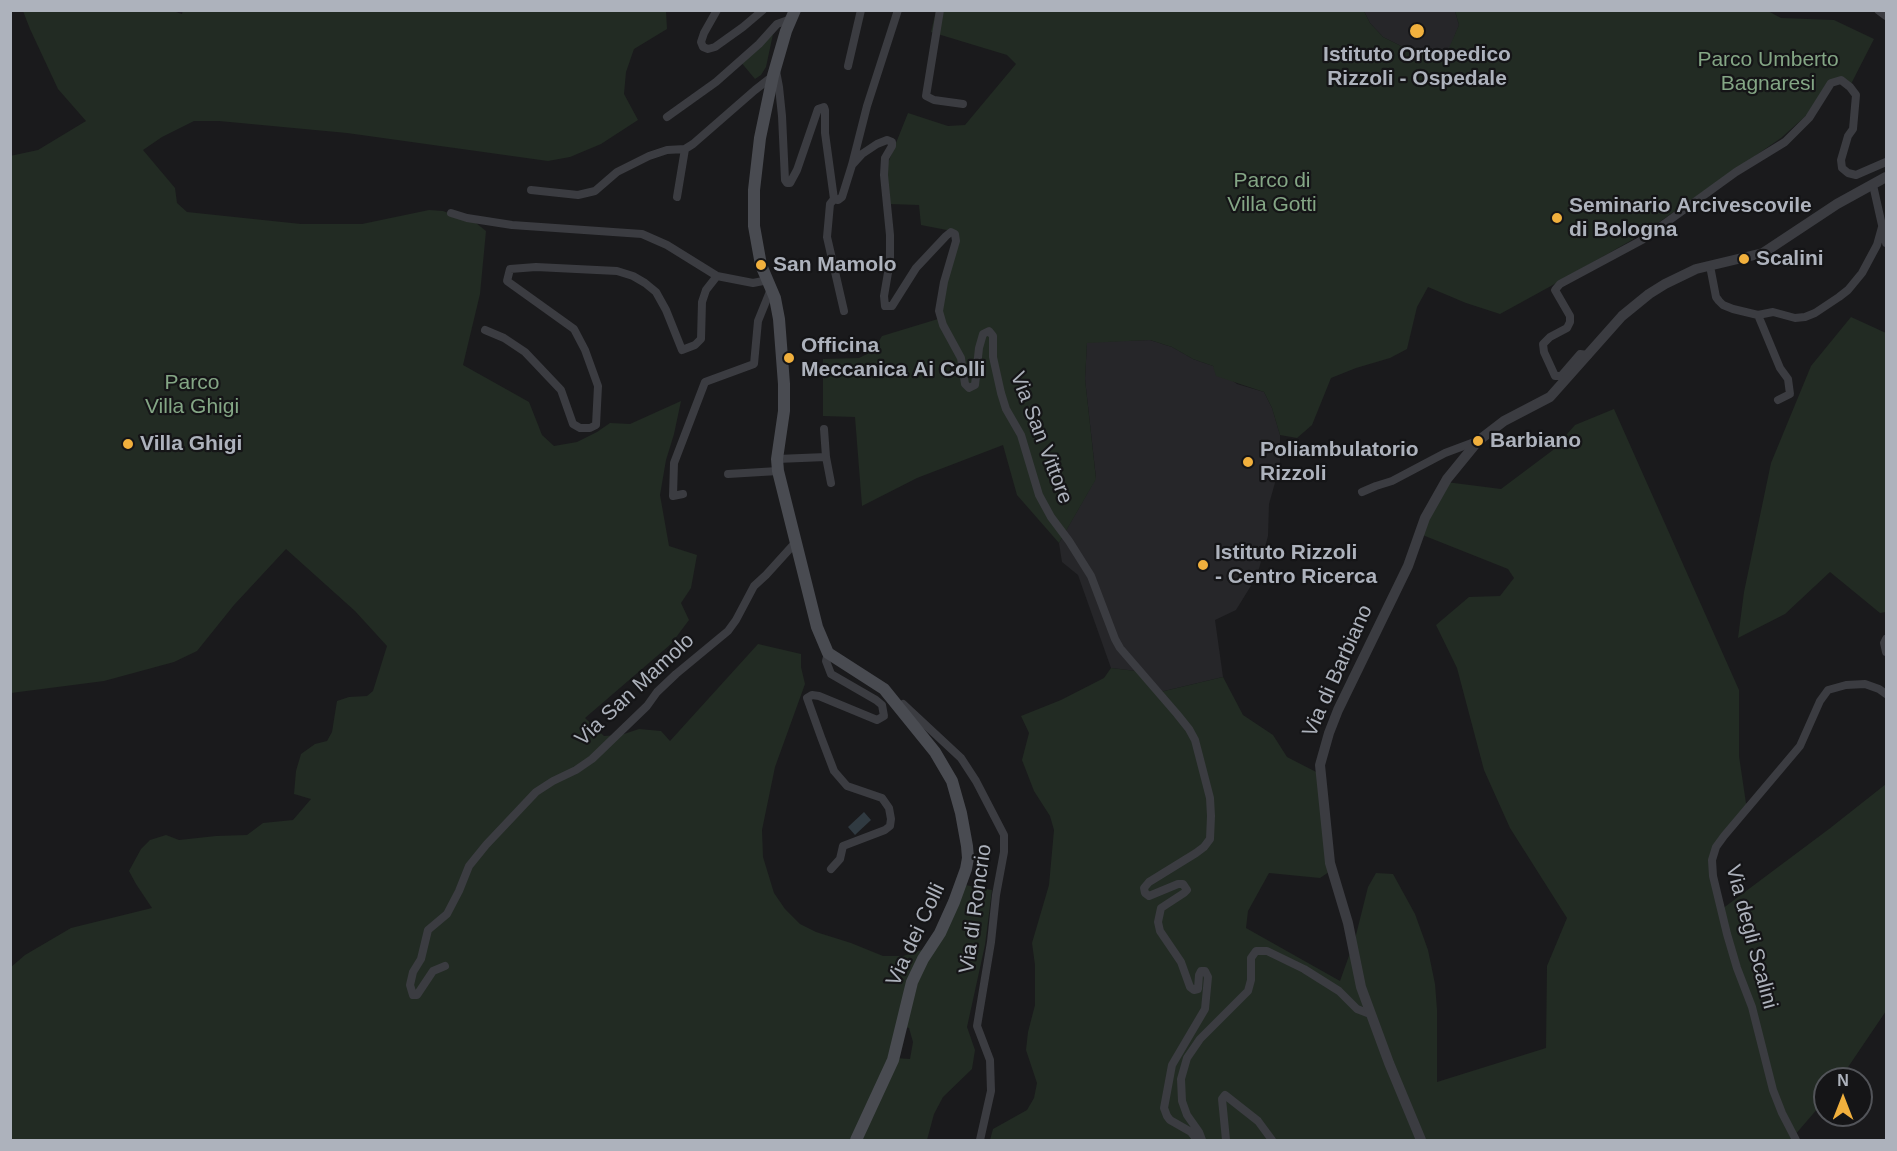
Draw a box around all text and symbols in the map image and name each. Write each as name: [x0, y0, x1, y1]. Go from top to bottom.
marker: Istituto Ortopedico Rizzoli - Ospedale: [1408, 22, 1426, 40]
place label: Istituto Ortopedico Rizzoli - Ospedale: [1323, 42, 1511, 92]
park label: Parco Umberto Bagnaresi: [1697, 47, 1839, 97]
park label: Parco di Villa Gotti: [1227, 168, 1317, 218]
place label: Seminario Arcivescovile di Bologna: [1569, 193, 1812, 243]
marker: Seminario Arcivescovile di Bologna: [1550, 211, 1564, 225]
place label: Scalini: [1756, 246, 1824, 272]
place label: San Mamolo: [773, 252, 897, 278]
marker: Scalini: [1737, 252, 1751, 266]
marker: San Mamolo: [754, 258, 768, 272]
place label: Officina Meccanica Ai Colli: [801, 333, 985, 383]
marker: Officina Meccanica Ai Colli: [782, 351, 796, 365]
street label: Via San Vittore: [1004, 368, 1078, 508]
park label: Parco Villa Ghigi: [145, 370, 239, 420]
place label: Barbiano: [1490, 428, 1581, 454]
place label: Villa Ghigi: [140, 431, 242, 457]
marker: Barbiano: [1471, 434, 1485, 448]
marker: Villa Ghigi: [121, 437, 135, 451]
place label: Poliambulatorio Rizzoli: [1260, 437, 1419, 487]
marker: Poliambulatorio Rizzoli: [1241, 455, 1255, 469]
place label: Istituto Rizzoli - Centro Ricerca: [1215, 540, 1377, 590]
marker: Istituto Rizzoli - Centro Ricerca: [1196, 558, 1210, 572]
street label: Via di Barbiano: [1298, 601, 1378, 741]
street label: Via San Mamolo: [570, 628, 700, 752]
street label: Via di Roncrio: [954, 843, 998, 975]
street label: Via degli Scalini: [1720, 862, 1782, 1012]
street label: Via dei Colli: [881, 880, 951, 990]
north arrow: [1813, 1067, 1873, 1127]
text: N: [1837, 1072, 1849, 1089]

